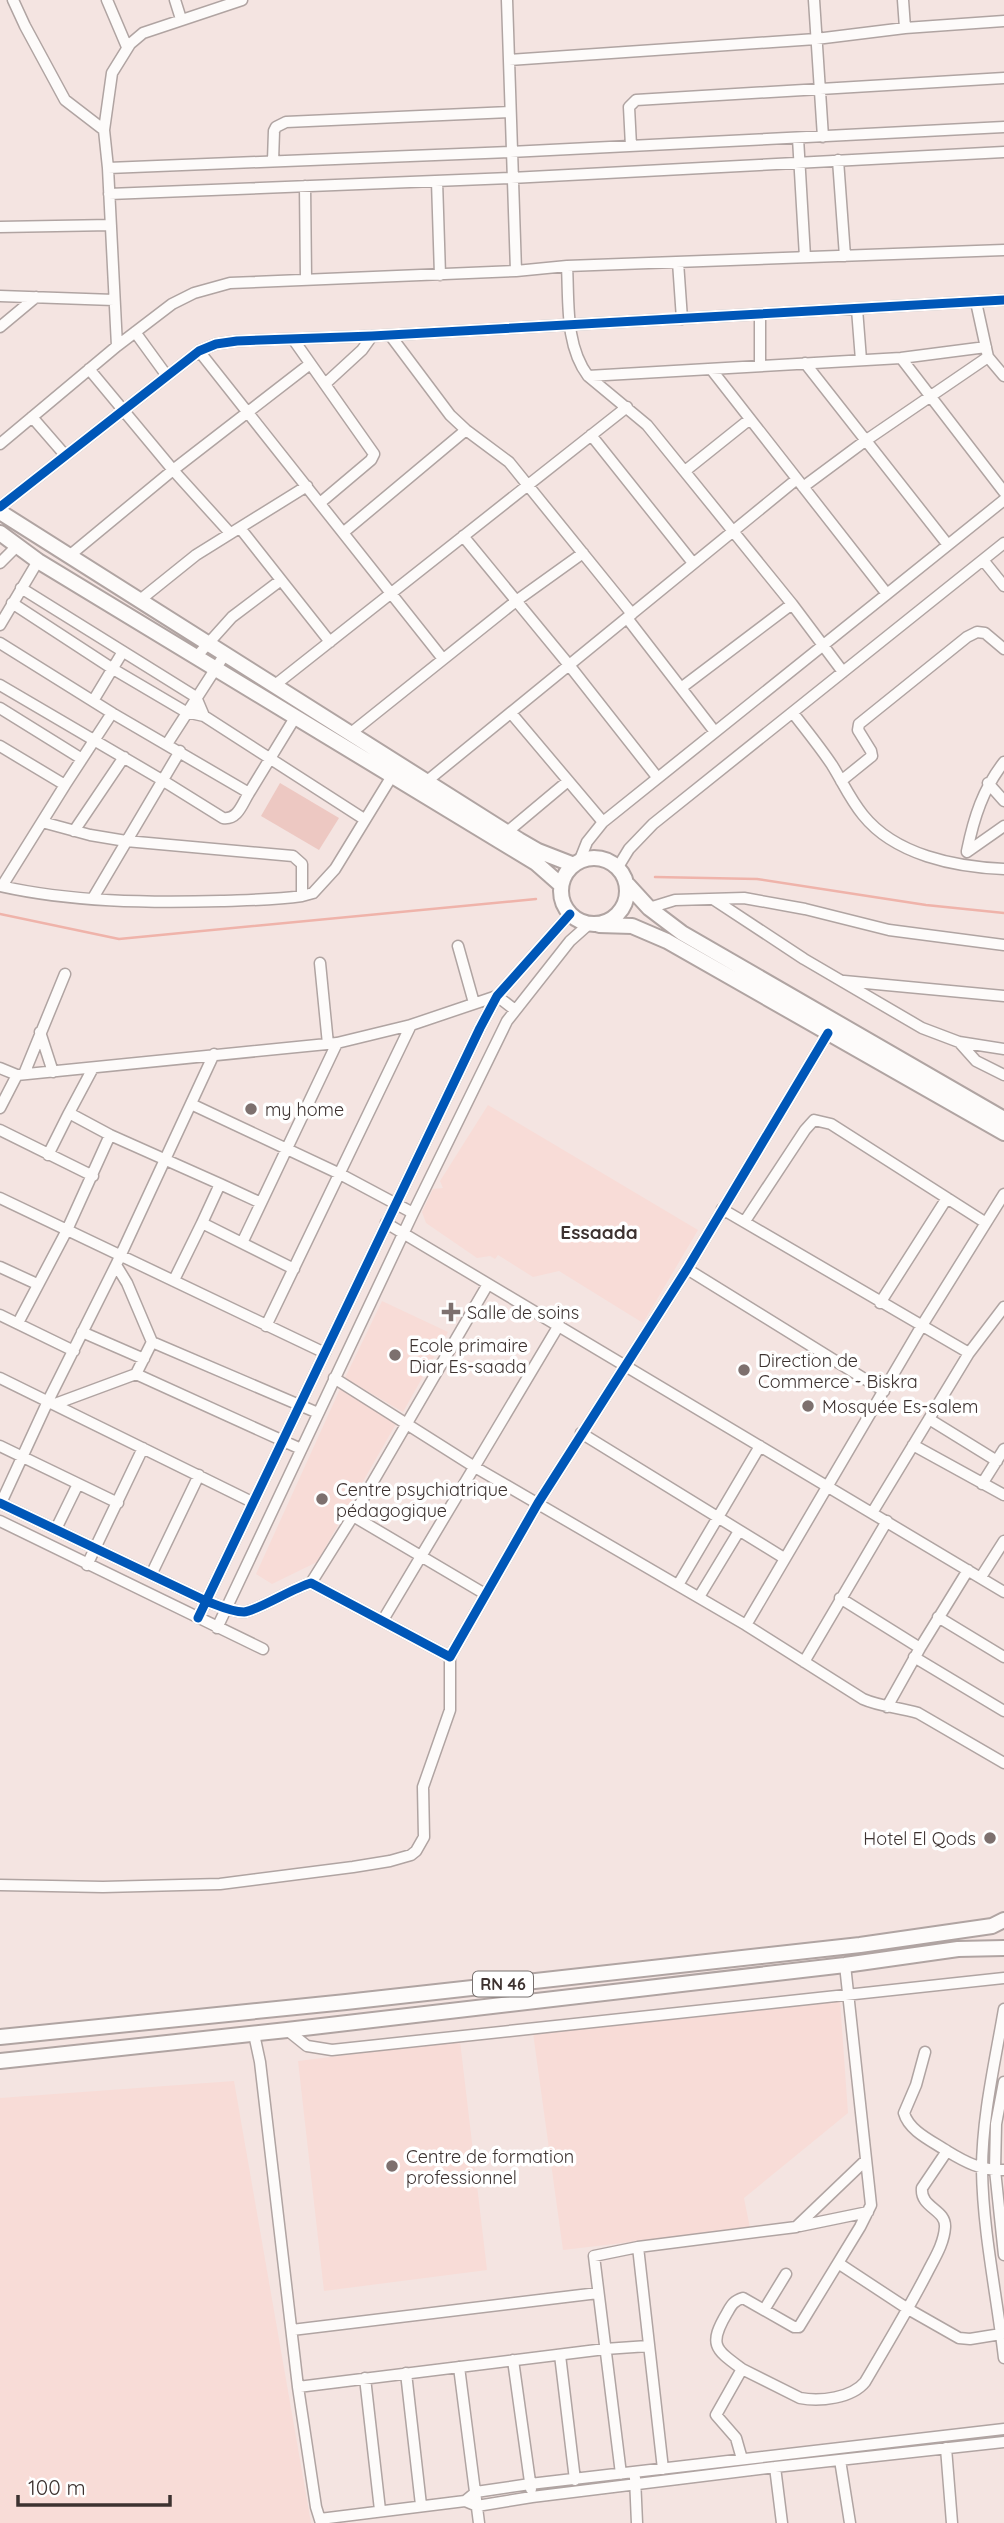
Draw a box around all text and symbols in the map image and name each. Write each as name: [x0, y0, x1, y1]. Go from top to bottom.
place label: my home: [265, 1098, 344, 1121]
marker: my home: [243, 1101, 259, 1117]
district label: Essaada: [560, 1220, 638, 1244]
place label: Salle de soins: [467, 1301, 579, 1324]
marker: Salle de soins: [441, 1302, 461, 1322]
place label: Ecole primaire Diar Es-saada: [409, 1334, 528, 1378]
marker: Ecole primaire Diar Es-saada: [387, 1347, 403, 1363]
place label: Direction de Commerce - Biskra: [758, 1349, 918, 1393]
marker: Direction de Commerce - Biskra: [736, 1362, 752, 1378]
place label: Mosquée Es-salem: [822, 1395, 978, 1418]
marker: Mosquée Es-salem: [800, 1398, 816, 1414]
place label: Centre psychiatrique pédagogique: [336, 1478, 508, 1522]
marker: Centre psychiatrique pédagogique: [314, 1491, 330, 1507]
place label: Hotel El Qods: [863, 1827, 976, 1850]
marker: Hotel El Qods: [982, 1830, 998, 1846]
road number: RN 46: [473, 1972, 533, 1996]
place label: Centre de formation professionnel: [406, 2145, 574, 2189]
marker: Centre de formation professionnel: [384, 2158, 400, 2174]
scale bar: [18, 2464, 170, 2508]
text: 100 m: [28, 2474, 86, 2500]

